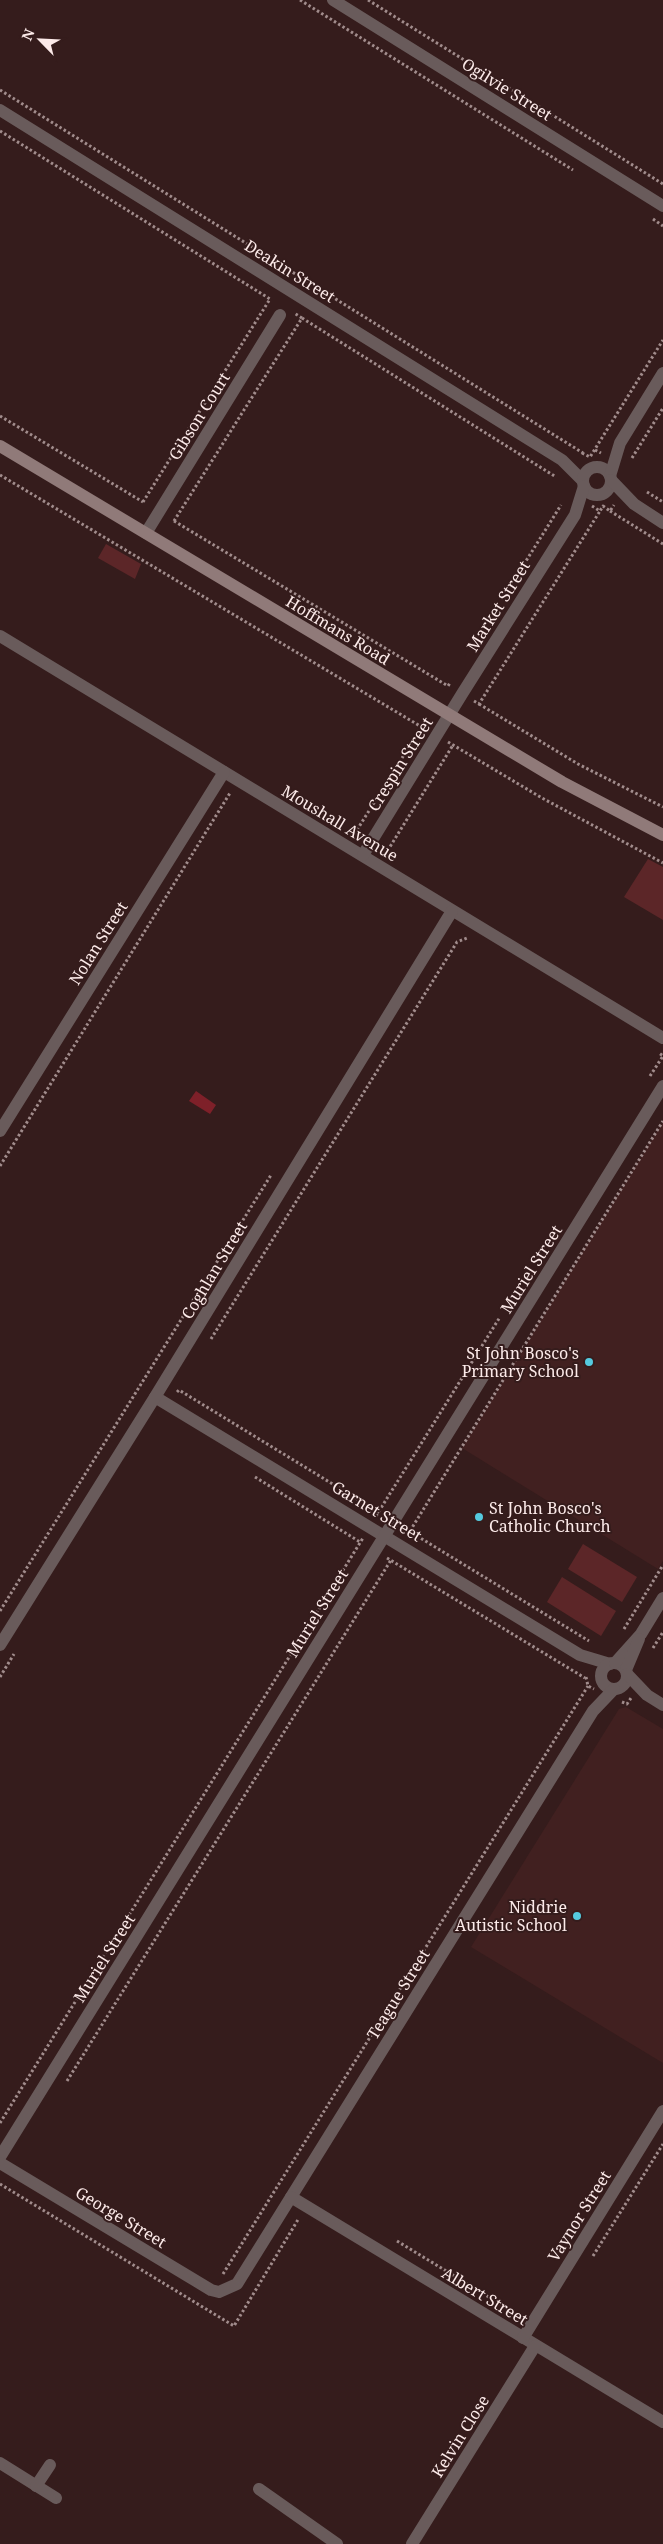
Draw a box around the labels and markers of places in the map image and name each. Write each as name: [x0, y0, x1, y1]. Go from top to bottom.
place label: St John Bosco's Primary School: [462, 1342, 579, 1382]
marker: St John Bosco's Primary School: [583, 1356, 595, 1368]
place label: St John Bosco's Catholic Church: [489, 1497, 611, 1537]
marker: St John Bosco's Catholic Church: [473, 1511, 485, 1523]
place label: Niddrie Autistic School: [455, 1896, 567, 1936]
marker: Niddrie Autistic School: [571, 1910, 583, 1922]

